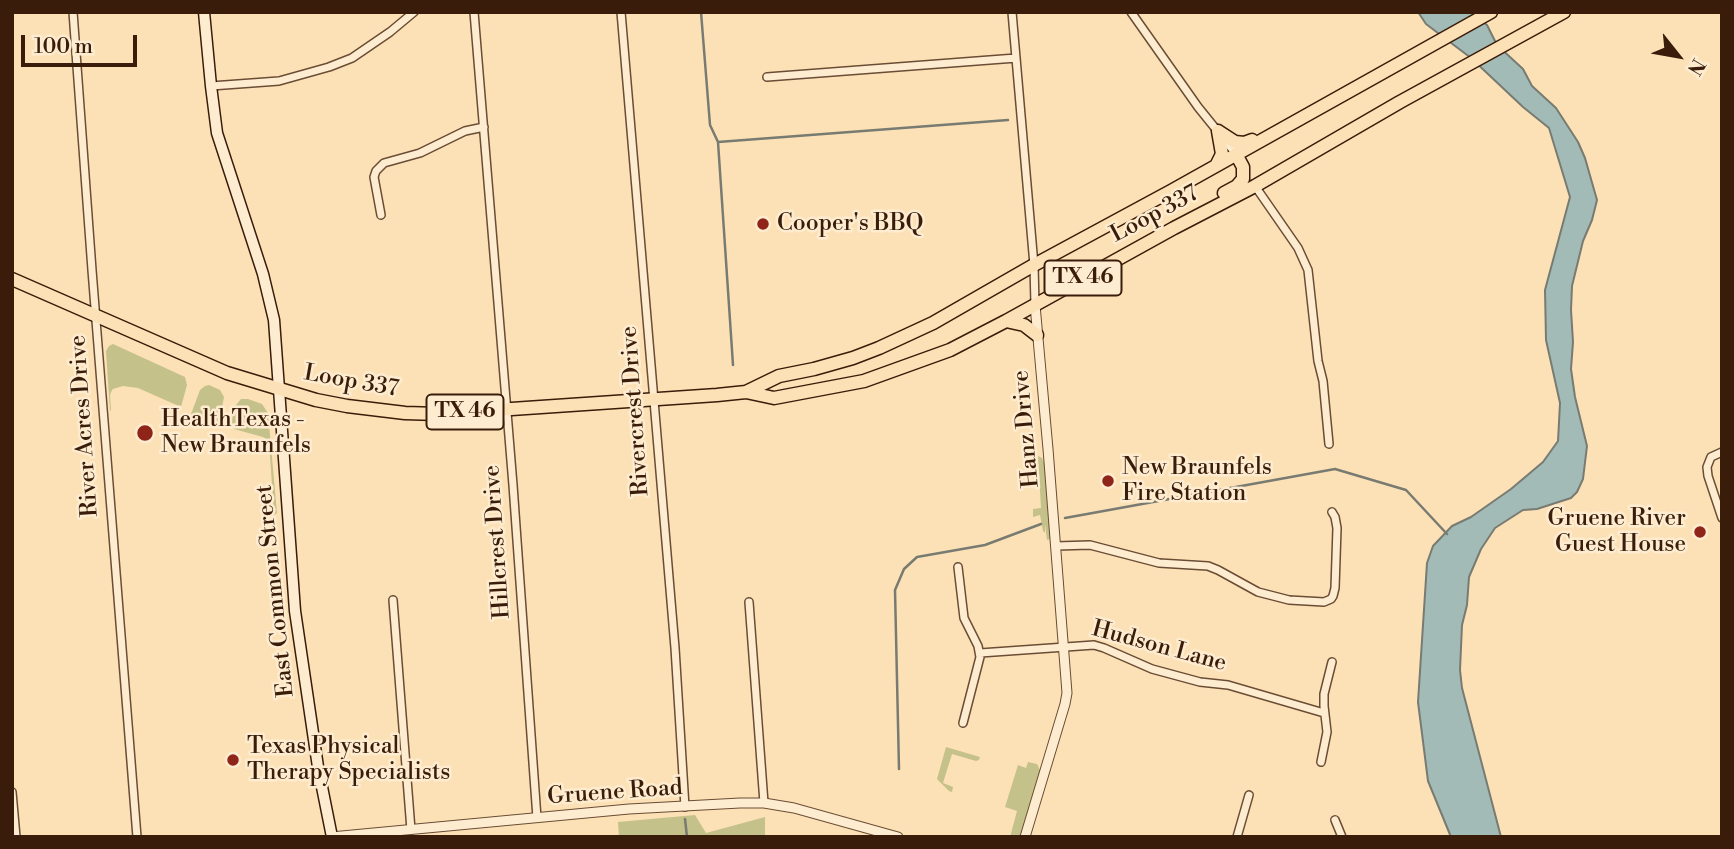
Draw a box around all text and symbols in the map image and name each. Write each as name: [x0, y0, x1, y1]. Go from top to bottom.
scale bar: [24, 21, 140, 65]
north arrow: [1643, 21, 1713, 91]
text: 100 m: [34, 34, 93, 60]
text: N: [1682, 54, 1710, 79]
street label: Loop 337: [1106, 180, 1204, 250]
place label: Cooper's BBQ: [777, 210, 924, 238]
marker: Cooper's BBQ: [755, 216, 771, 232]
road number: TX 46: [1044, 260, 1122, 296]
street label: Rivercrest Drive: [616, 325, 656, 497]
street label: River Acres Drive: [65, 334, 105, 518]
street label: Loop 337: [302, 360, 400, 404]
street label: Hanz Drive: [1008, 369, 1046, 489]
road number: TX 46: [426, 394, 504, 430]
place label: HealthTexas - New Braunfels: [161, 406, 311, 460]
marker: HealthTexas - New Braunfels: [135, 423, 155, 443]
place label: New Braunfels Fire Station: [1122, 454, 1272, 508]
street label: Hillcrest Drive: [479, 464, 517, 620]
marker: New Braunfels Fire Station: [1100, 473, 1116, 489]
street label: East Common Street: [251, 483, 301, 699]
place label: Gruene River Guest House: [1548, 505, 1686, 559]
marker: Gruene River Guest House: [1692, 524, 1708, 540]
street label: Hudson Lane: [1089, 616, 1229, 678]
place label: Texas Physical Therapy Specialists: [247, 733, 450, 787]
marker: Texas Physical Therapy Specialists: [225, 752, 241, 768]
street label: Gruene Road: [546, 775, 684, 811]

